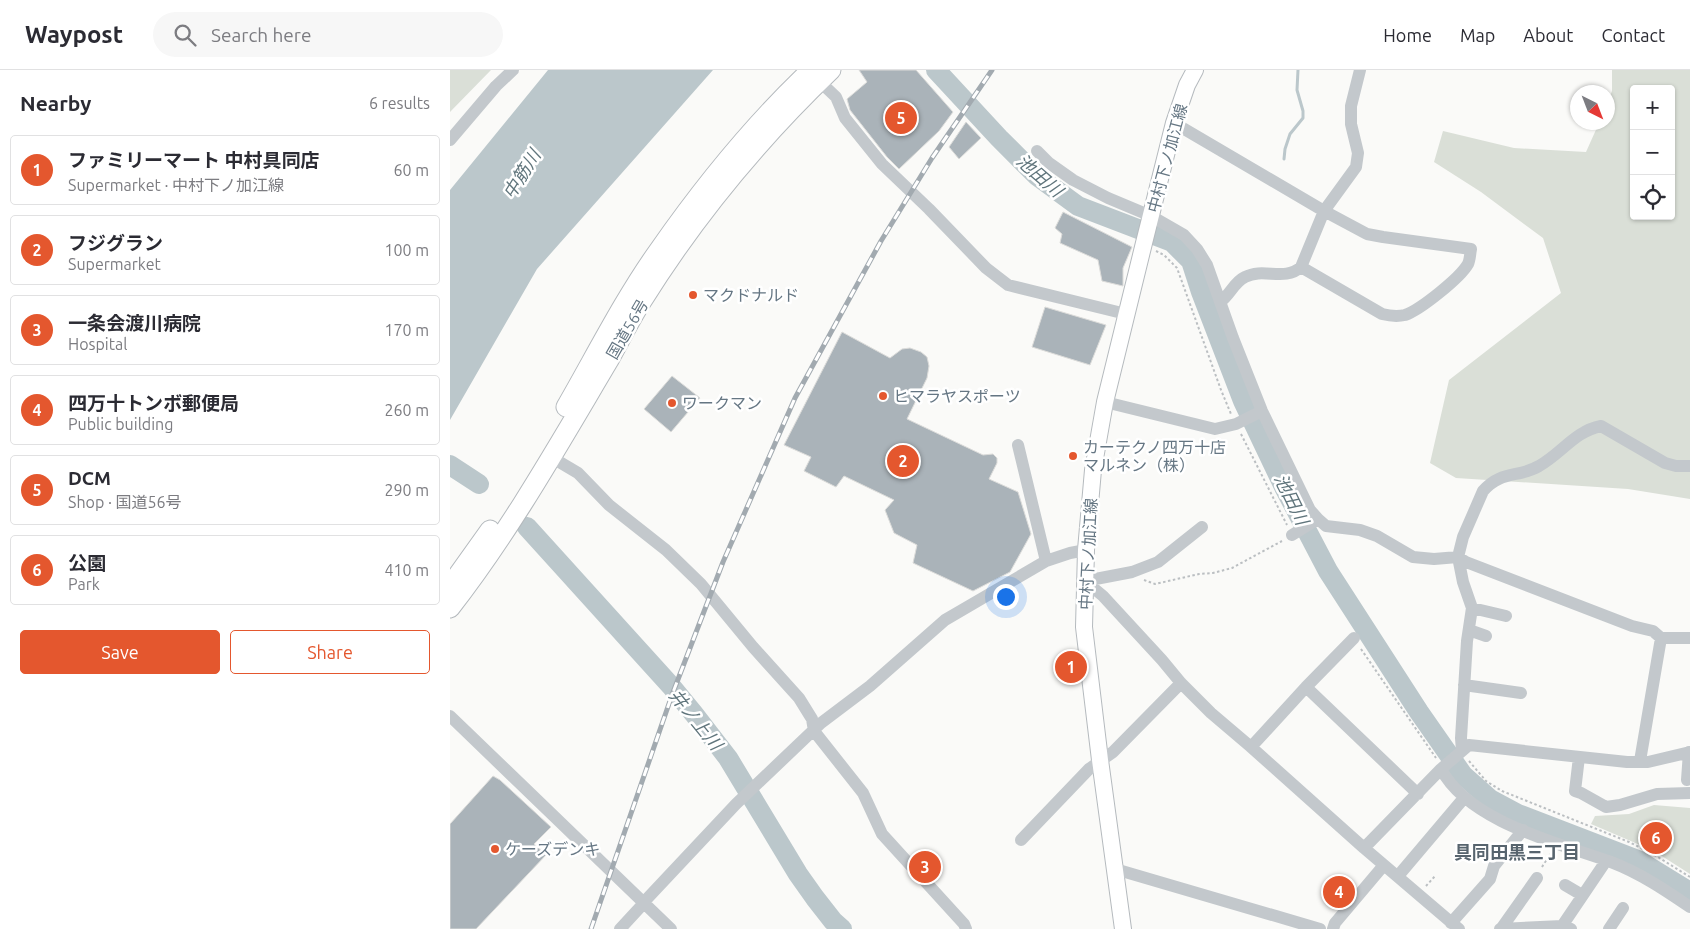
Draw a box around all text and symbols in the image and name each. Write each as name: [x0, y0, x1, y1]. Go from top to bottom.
search box: [153, 12, 503, 57]
text: Waypost: [25, 21, 123, 48]
icon: search: [171, 21, 199, 49]
text: Search here: [211, 24, 311, 46]
text: Home: [1383, 25, 1432, 45]
text: Map: [1460, 25, 1495, 45]
text: About: [1523, 25, 1573, 45]
text: Contact: [1601, 25, 1665, 45]
north arrow: [1570, 85, 1615, 130]
map controls: [1630, 85, 1675, 220]
button: +: [1630, 85, 1675, 130]
text: Nearby: [20, 91, 91, 115]
text: 6 results: [369, 94, 430, 112]
pin: 5: [885, 99, 917, 137]
street label: 中村下ノ加江線: [1144, 102, 1190, 214]
button: −: [1630, 130, 1675, 175]
water label: 中筋川: [498, 144, 545, 202]
text: ファミリーマート 中村具同店: [68, 149, 320, 171]
water label: 池田川: [1013, 150, 1068, 202]
text: 1: [32, 161, 42, 179]
text: 60 m: [393, 161, 429, 179]
button: locate: [1630, 175, 1675, 220]
text: Supermarket · 中村下ノ加江線: [68, 176, 284, 194]
text: フジグラン: [68, 232, 163, 254]
text: 2: [32, 241, 42, 259]
text: 100 m: [384, 241, 429, 259]
text: Supermarket: [68, 255, 161, 273]
place label: マクドナルド: [703, 286, 799, 304]
marker: マクドナルド: [687, 289, 699, 301]
street label: 国道56号: [603, 296, 651, 362]
text: 一条会渡川病院: [68, 312, 201, 334]
text: 3: [32, 321, 42, 339]
text: 170 m: [384, 321, 429, 339]
text: Hospital: [68, 335, 127, 353]
place label: ヒマラヤスポーツ: [893, 387, 1021, 405]
marker: ヒマラヤスポーツ: [877, 390, 889, 402]
text: 四万十トンボ郵便局: [68, 392, 239, 414]
place label: ワークマン: [682, 394, 762, 412]
marker: ワークマン: [666, 397, 678, 409]
text: 4: [32, 401, 42, 419]
text: 260 m: [384, 401, 429, 419]
text: Public building: [68, 415, 173, 433]
place label: カーテクノ四万十店 マルネン（株）: [1083, 438, 1226, 474]
pin: 2: [887, 442, 919, 480]
marker: カーテクノ四万十店 マルネン（株）: [1067, 450, 1079, 462]
text: DCM: [68, 467, 111, 489]
water label: 池田川: [1271, 470, 1314, 529]
text: 5: [32, 481, 42, 499]
text: 290 m: [384, 481, 429, 499]
text: Shop · 国道56号: [68, 493, 182, 511]
street label: 中村下ノ加江線: [1076, 498, 1100, 610]
text: 公園: [68, 552, 106, 574]
text: 6: [32, 561, 42, 579]
text: 410 m: [384, 561, 429, 579]
text: Park: [68, 575, 100, 593]
your location: [993, 584, 1019, 610]
button: Save: [20, 630, 220, 674]
button: Share: [230, 630, 430, 674]
pin: 1: [1055, 648, 1087, 686]
water label: 井ノ上川: [666, 685, 728, 755]
pin: 6: [1640, 819, 1672, 857]
place label: ケーズデンキ: [505, 840, 600, 858]
district label: 具同田黒三丁目: [1454, 842, 1580, 862]
marker: ケーズデンキ: [489, 843, 501, 855]
pin: 3: [909, 848, 941, 886]
pin: 4: [1323, 873, 1355, 911]

